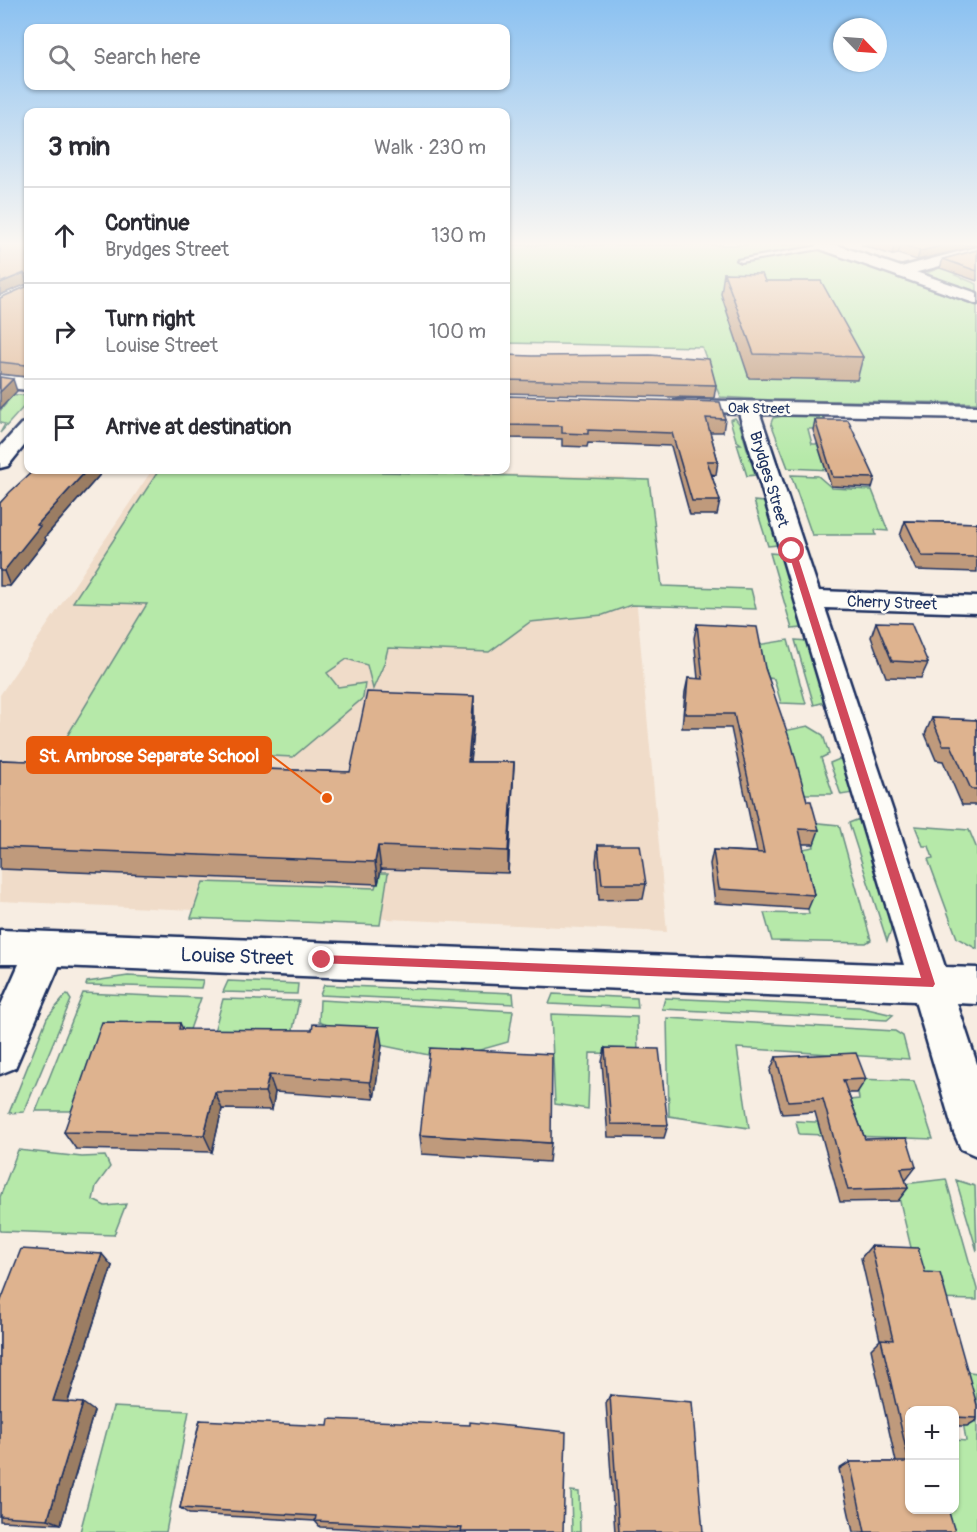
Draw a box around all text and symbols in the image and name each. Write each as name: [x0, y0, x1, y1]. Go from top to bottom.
north arrow: [833, 18, 887, 72]
search box: [24, 24, 510, 90]
icon: search: [45, 41, 78, 74]
text: Search here: [93, 43, 200, 71]
text: 3 min: [48, 131, 110, 163]
text: Walk · 230 m: [374, 135, 486, 160]
text: Continue: [105, 209, 189, 237]
icon: ahead: [48, 219, 81, 252]
text: 130 m: [431, 223, 486, 248]
text: Brydges Street: [105, 237, 229, 262]
text: Turn right: [105, 305, 195, 333]
icon: right: [48, 315, 81, 348]
text: 100 m: [429, 319, 486, 344]
text: Louise Street: [105, 333, 218, 358]
street label: Oak Street: [728, 399, 791, 418]
icon: arrive: [48, 411, 81, 444]
text: Arrive at destination: [105, 413, 291, 441]
street label: Brydges Street: [745, 429, 793, 530]
route start: [778, 537, 804, 563]
street label: Cherry Street: [846, 591, 938, 615]
callout: St. Ambrose Separate School: [27, 737, 271, 773]
text: St. Ambrose Separate School: [39, 745, 259, 768]
street label: Louise Street: [180, 942, 295, 971]
route end: [308, 946, 334, 972]
map controls: [905, 1406, 959, 1514]
button: +: [905, 1406, 959, 1460]
button: −: [905, 1460, 959, 1514]

